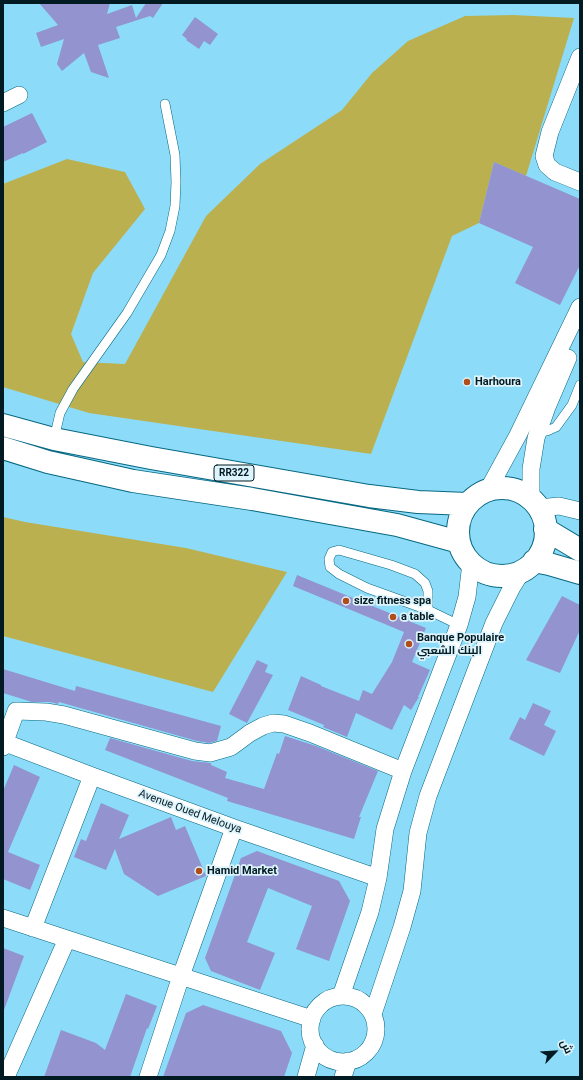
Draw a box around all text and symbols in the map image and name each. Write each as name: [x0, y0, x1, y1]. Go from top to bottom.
place label: Harhoura: [475, 375, 521, 389]
marker: Harhoura: [462, 377, 472, 387]
road number: RR322: [214, 465, 254, 481]
place label: size fitness spa: [354, 594, 431, 608]
marker: size fitness spa: [341, 596, 351, 606]
place label: a table: [401, 610, 434, 624]
marker: a table: [388, 612, 398, 622]
place label: Banque Populaire البنك الشعبي: [417, 631, 504, 657]
marker: Banque Populaire البنك الشعبي: [404, 639, 414, 649]
street label: Avenue Oued Melouya: [137, 787, 243, 837]
place label: Hamid Market: [207, 864, 277, 878]
marker: Hamid Market: [194, 866, 204, 876]
north arrow: [535, 1032, 575, 1072]
text: ش: [557, 1038, 575, 1056]

